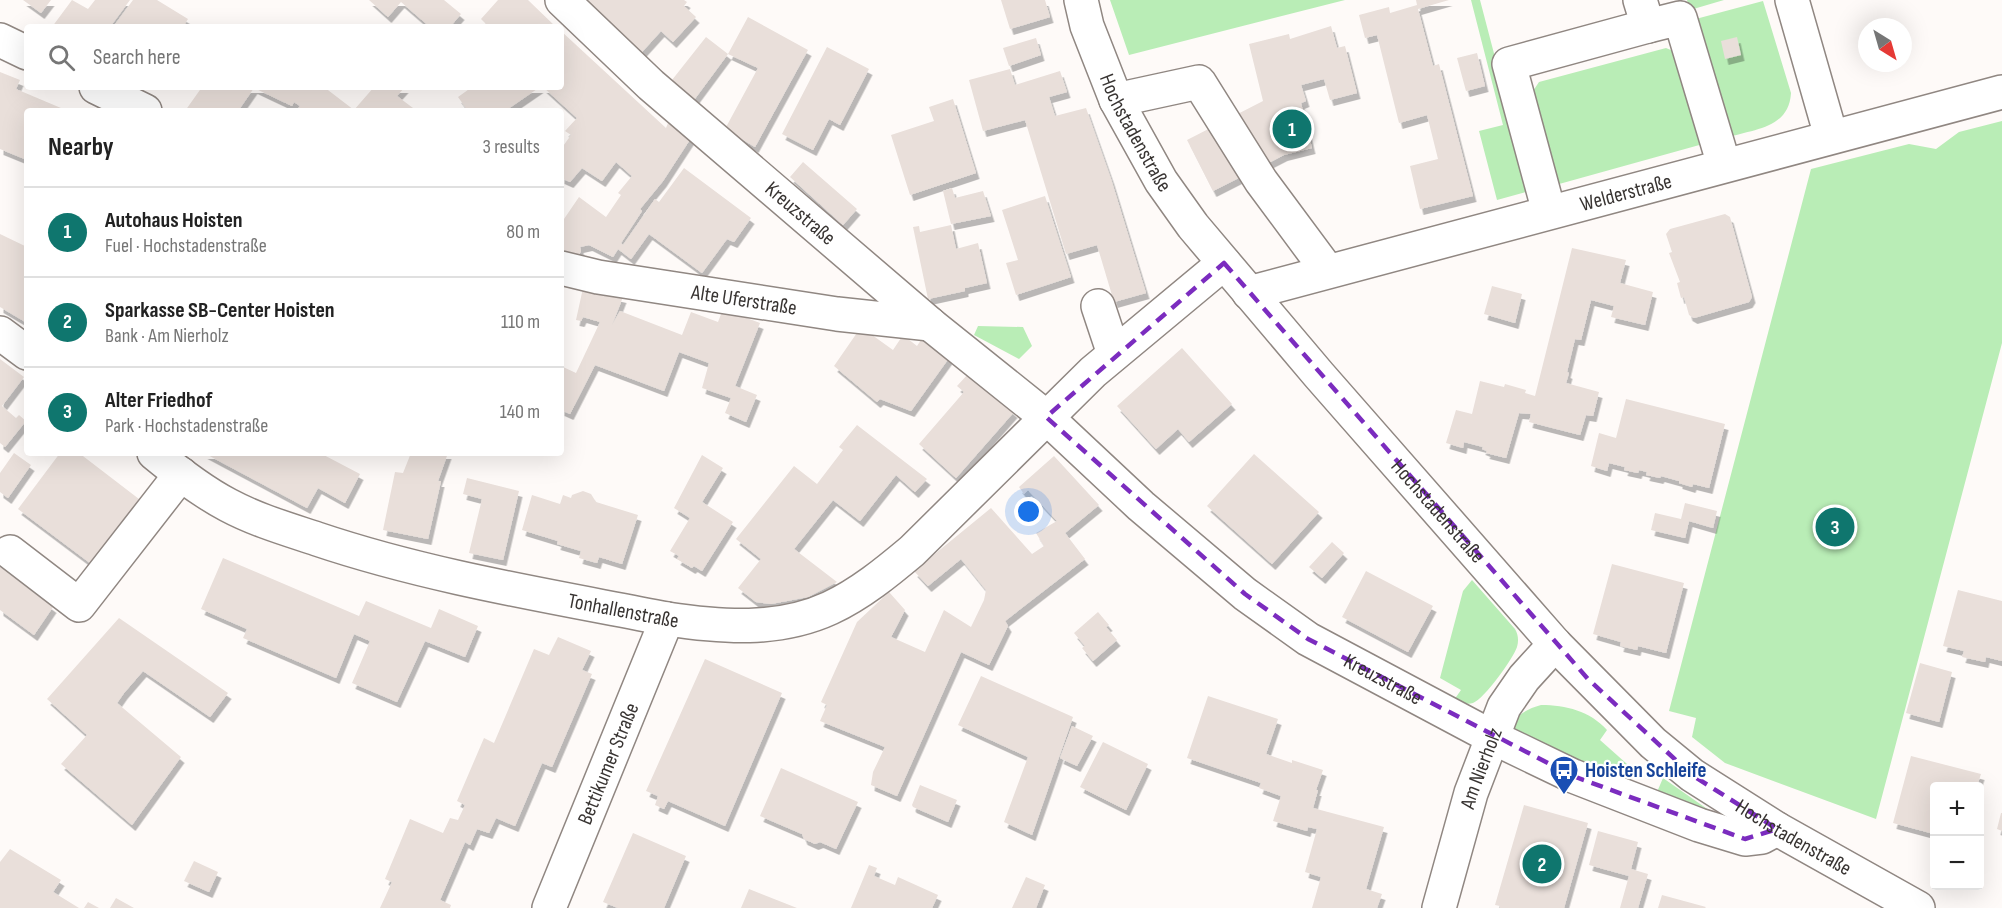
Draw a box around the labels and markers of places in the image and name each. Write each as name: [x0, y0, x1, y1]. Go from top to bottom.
pin: 1: [1272, 106, 1312, 152]
pin: 3: [1816, 504, 1854, 550]
bus stop icon: Hoisten Schleife: [1548, 754, 1580, 796]
place label: Hoisten Schleife: [1585, 758, 1706, 783]
pin: 2: [1522, 842, 1562, 886]

